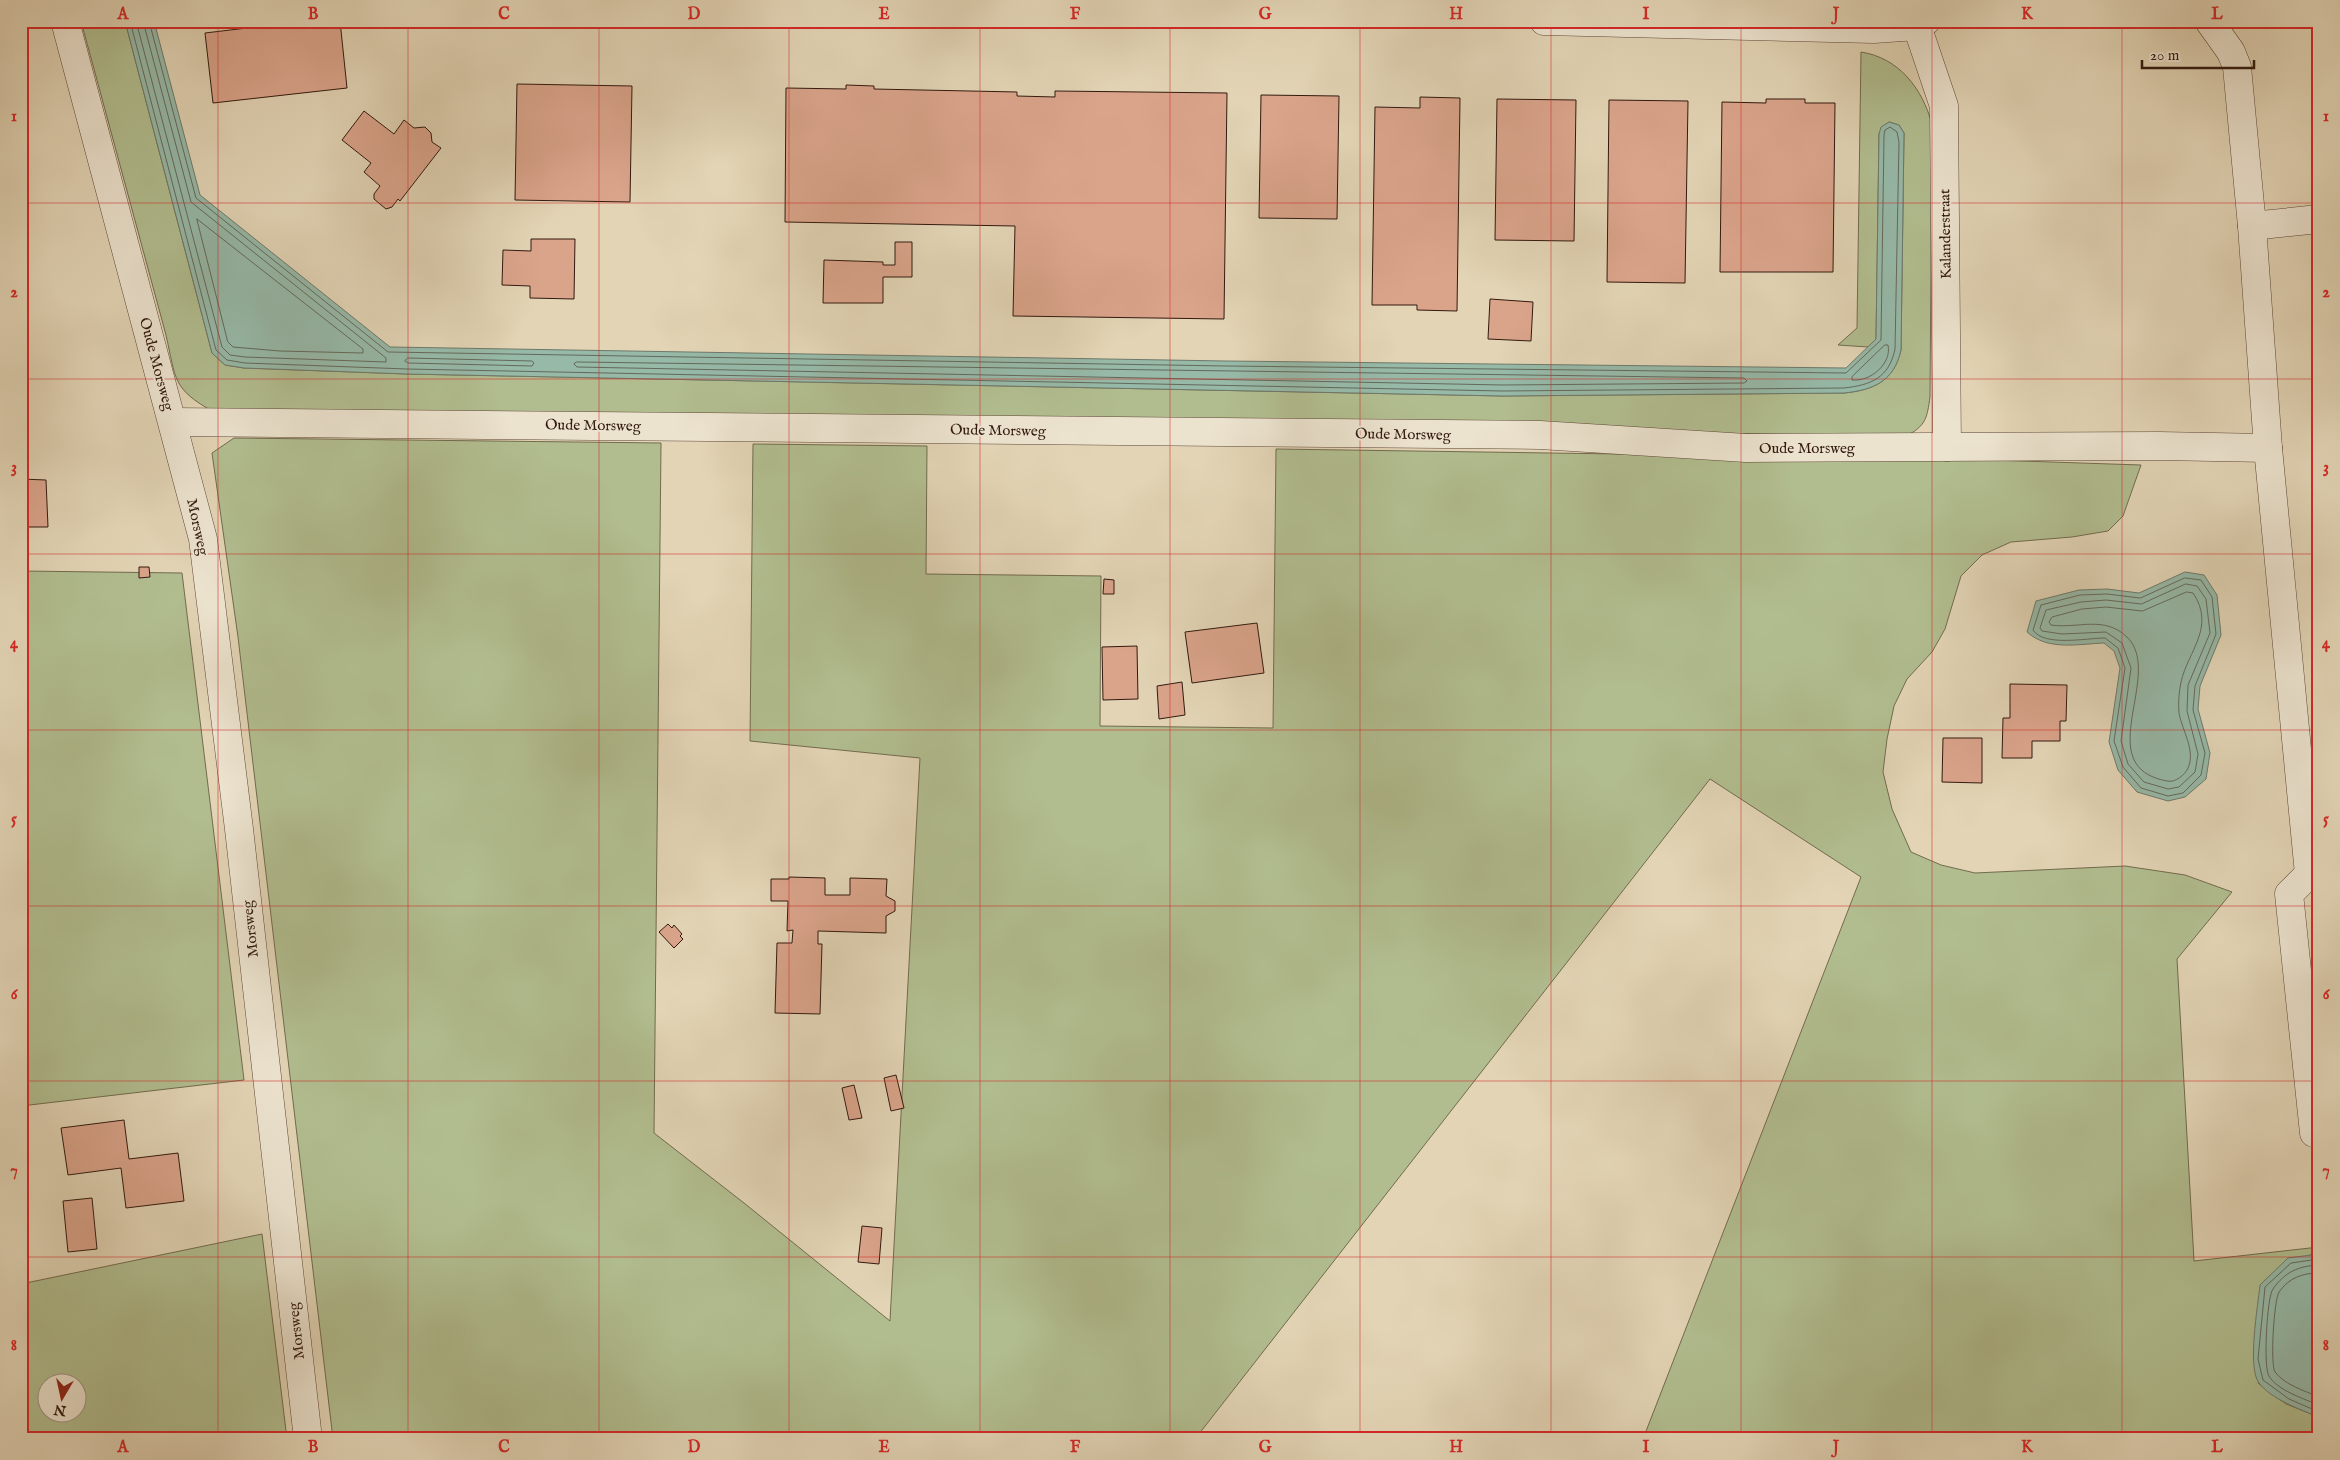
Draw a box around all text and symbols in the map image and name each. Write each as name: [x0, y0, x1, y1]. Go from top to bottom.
text: A: [117, 5, 130, 25]
text: B: [308, 5, 319, 25]
text: C: [498, 5, 510, 25]
text: D: [688, 5, 701, 25]
text: E: [878, 5, 890, 25]
text: F: [1070, 5, 1081, 25]
text: G: [1259, 5, 1272, 25]
text: H: [1449, 5, 1463, 25]
text: I: [1643, 5, 1650, 25]
text: J: [1831, 5, 1840, 25]
text: K: [2021, 5, 2034, 25]
text: L: [2211, 5, 2223, 25]
scale bar: [2142, 38, 2255, 70]
text: 20 m: [2150, 46, 2180, 65]
text: 1: [11, 107, 17, 127]
text: 1: [2323, 107, 2329, 127]
street label: Kalanderstraat: [1935, 189, 1956, 279]
text: 2: [10, 283, 18, 303]
text: 2: [2322, 283, 2330, 303]
street label: Oude Morsweg: [135, 315, 178, 414]
street label: Oude Morsweg: [545, 415, 642, 436]
street label: Oude Morsweg: [950, 420, 1047, 441]
street label: Oude Morsweg: [1355, 424, 1452, 445]
street label: Oude Morsweg: [1759, 439, 1856, 458]
text: 3: [11, 458, 17, 478]
text: 3: [2323, 458, 2329, 478]
street label: Morsweg: [182, 497, 213, 558]
text: 4: [10, 634, 19, 654]
text: 4: [2322, 634, 2331, 654]
text: 5: [11, 810, 17, 830]
text: 5: [2323, 810, 2329, 830]
street label: Morsweg: [238, 898, 263, 959]
text: 6: [11, 985, 19, 1005]
text: 6: [2323, 985, 2331, 1005]
text: 7: [10, 1161, 18, 1181]
text: 7: [2322, 1161, 2330, 1181]
street label: Morsweg: [284, 1300, 309, 1361]
text: 8: [11, 1336, 17, 1356]
text: 8: [2323, 1336, 2329, 1356]
north arrow: [38, 1372, 88, 1422]
text: N: [53, 1400, 69, 1420]
text: A: [117, 1438, 130, 1458]
text: B: [308, 1438, 319, 1458]
text: C: [498, 1438, 510, 1458]
text: D: [688, 1438, 701, 1458]
text: E: [878, 1438, 890, 1458]
text: F: [1070, 1438, 1081, 1458]
text: G: [1259, 1438, 1272, 1458]
text: H: [1449, 1438, 1463, 1458]
text: I: [1643, 1438, 1650, 1458]
text: J: [1831, 1438, 1840, 1458]
text: K: [2021, 1438, 2034, 1458]
text: L: [2211, 1438, 2223, 1458]

